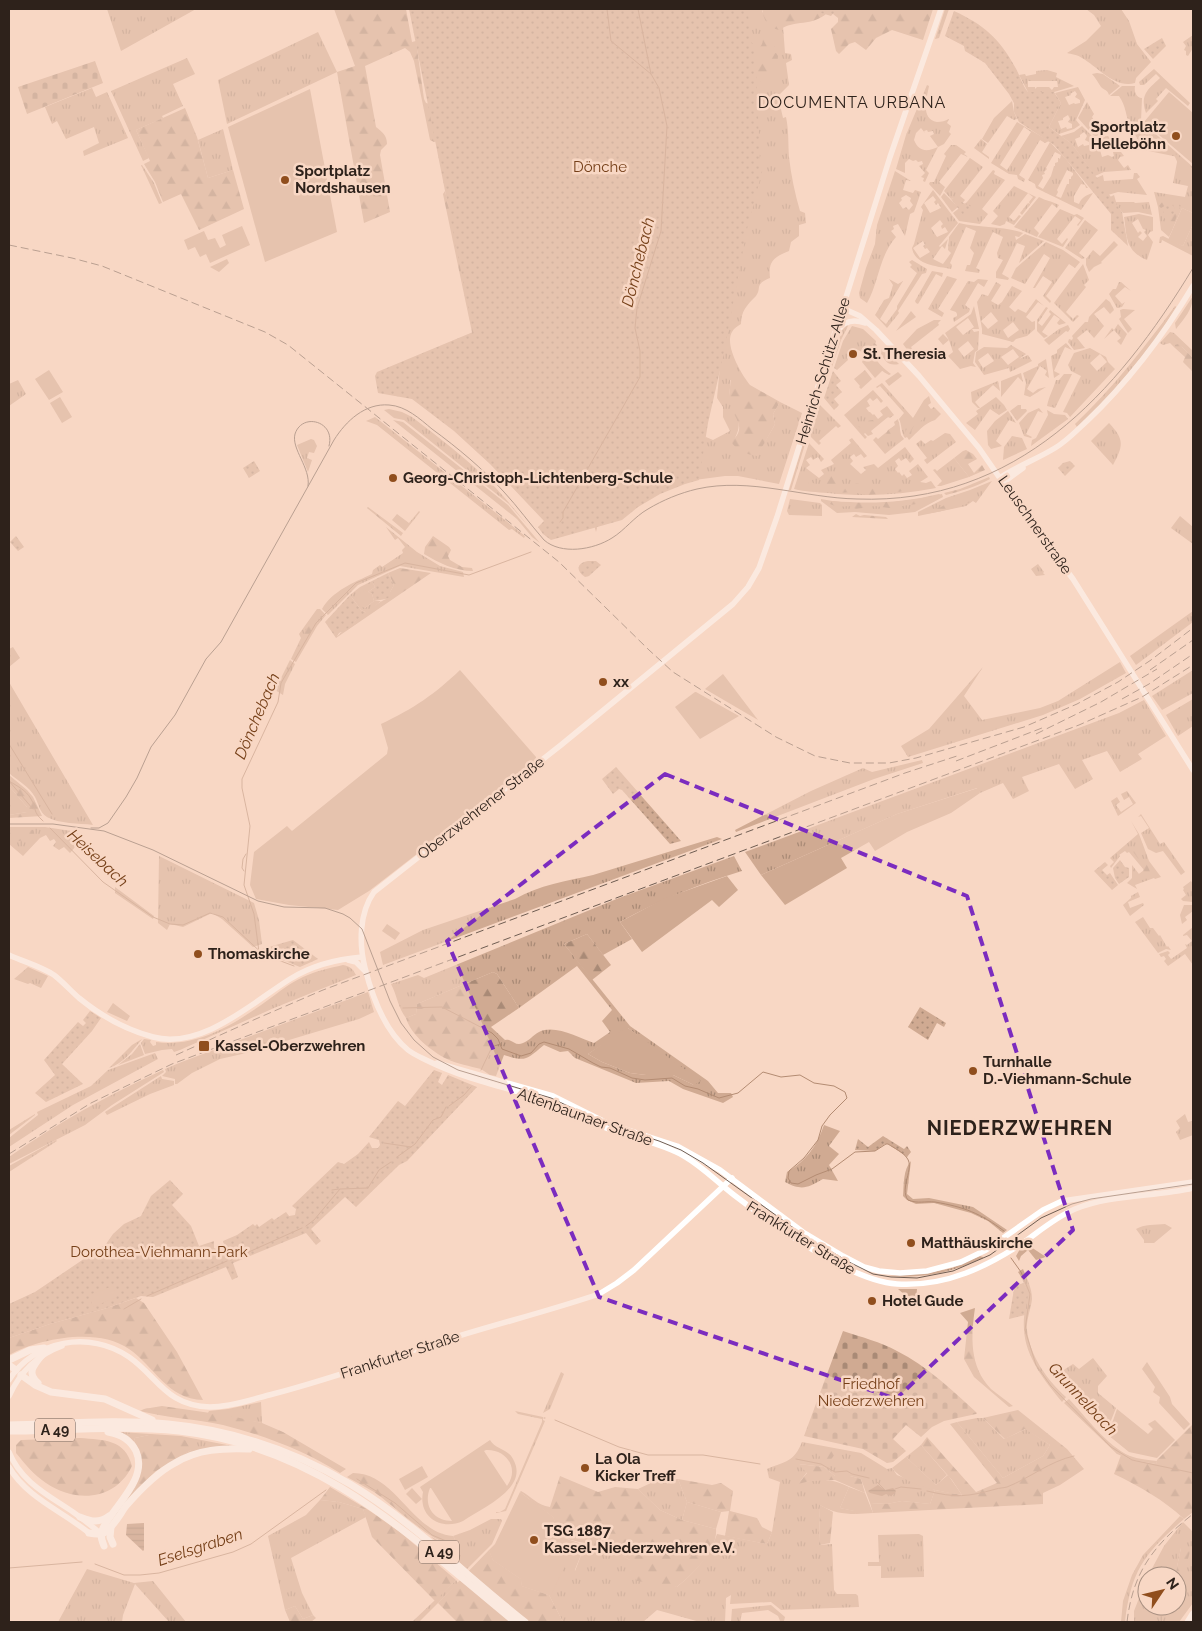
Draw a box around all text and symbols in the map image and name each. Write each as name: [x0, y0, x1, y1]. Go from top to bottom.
district label: DOCUMENTA URBANA: [758, 93, 946, 112]
place label: Sportplatz Helleböhn: [1091, 118, 1166, 153]
marker: Sportplatz Helleböhn: [1170, 130, 1182, 142]
park label: Dönche: [573, 158, 627, 176]
place label: Sportplatz Nordshausen: [295, 162, 391, 197]
marker: Sportplatz Nordshausen: [279, 174, 291, 186]
water label: Dönchebach: [618, 215, 658, 309]
street label: Heinrich-Schütz-Allee: [792, 295, 854, 447]
place label: St. Theresia: [863, 345, 947, 363]
marker: St. Theresia: [847, 348, 859, 360]
place label: Georg-Christoph-Lichtenberg-Schule: [403, 469, 673, 487]
marker: Georg-Christoph-Lichtenberg-Schule: [387, 472, 399, 484]
street label: Leuschnerstraße: [994, 472, 1076, 578]
water label: Dönchebach: [230, 670, 284, 762]
place label: xx: [613, 673, 629, 691]
marker: xx: [597, 676, 609, 688]
street label: Oberzwehrener Straße: [414, 753, 548, 863]
water label: Heisebach: [64, 825, 132, 891]
place label: Thomaskirche: [208, 945, 310, 963]
marker: Thomaskirche: [192, 948, 204, 960]
place label: Kassel-Oberzwehren: [215, 1037, 365, 1055]
marker: Kassel-Oberzwehren: [197, 1039, 211, 1053]
place label: Turnhalle D.-Viehmann-Schule: [983, 1053, 1132, 1088]
marker: Turnhalle D.-Viehmann-Schule: [967, 1065, 979, 1077]
street label: Altenbaunaer Straße: [515, 1084, 655, 1150]
district label: NIEDERZWEHREN: [927, 1116, 1113, 1140]
street label: Frankfurter Straße: [743, 1197, 859, 1279]
place label: Matthäuskirche: [921, 1234, 1033, 1252]
marker: Matthäuskirche: [905, 1237, 917, 1249]
park label: Dorothea-Viehmann-Park: [70, 1243, 248, 1261]
place label: Hotel Gude: [882, 1292, 963, 1310]
marker: Hotel Gude: [866, 1295, 878, 1307]
street label: Frankfurter Straße: [338, 1327, 462, 1383]
water label: Grunnelbach: [1044, 1359, 1122, 1439]
park label: Friedhof Niederzwehren: [818, 1375, 924, 1410]
road number: A 49: [35, 1418, 75, 1442]
place label: La Ola Kicker Treff: [595, 1450, 676, 1485]
marker: La Ola Kicker Treff: [579, 1462, 591, 1474]
place label: TSG 1887 Kassel-Niederzwehren e.V.: [544, 1522, 735, 1557]
water label: Eselsgraben: [155, 1524, 245, 1570]
marker: TSG 1887 Kassel-Niederzwehren e.V.: [528, 1534, 540, 1546]
road number: A 49: [419, 1540, 459, 1564]
north arrow: [1137, 1566, 1187, 1616]
text: N: [1163, 1575, 1182, 1593]

